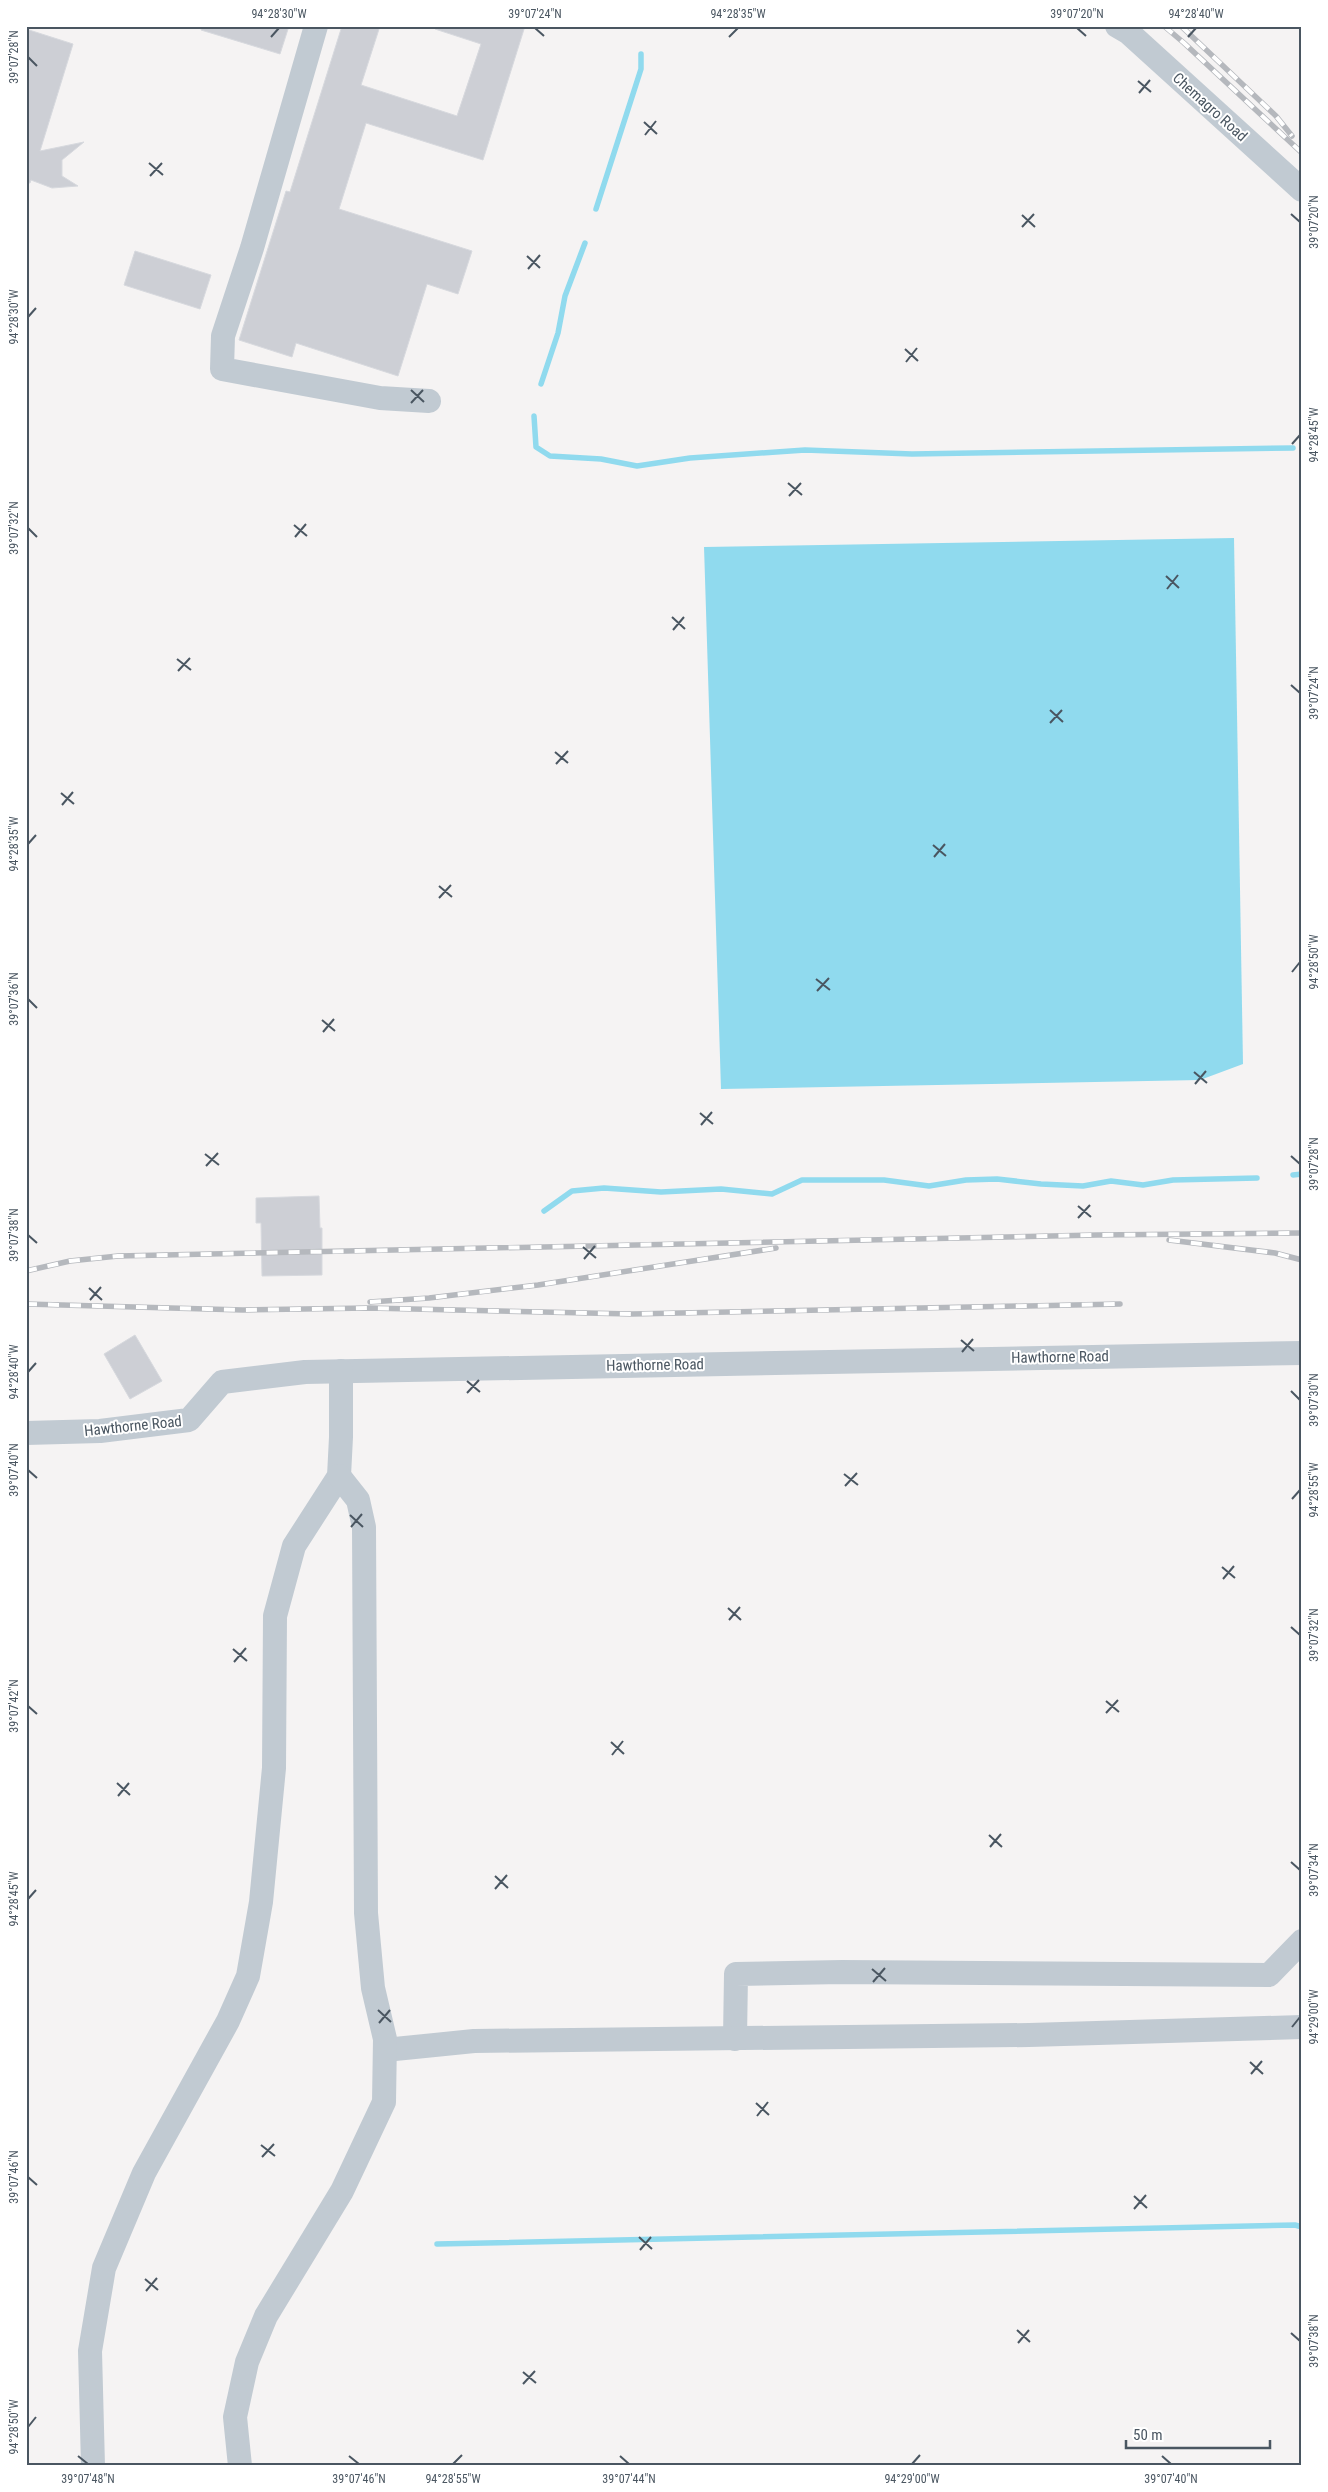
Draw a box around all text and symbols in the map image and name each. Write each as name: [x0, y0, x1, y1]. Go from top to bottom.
text: 94°28'30"W: [251, 7, 307, 21]
text: 39°07'24"N: [508, 7, 562, 21]
text: 94°28'35"W: [710, 7, 766, 21]
text: 39°07'20"N: [1050, 7, 1104, 21]
text: 94°28'40"W: [1168, 7, 1224, 21]
text: 39°07'28"N: [7, 30, 21, 84]
street label: Chemagro Road: [1169, 69, 1251, 145]
text: 39°07'20"N: [1307, 195, 1321, 249]
text: 94°28'30"W: [7, 289, 21, 345]
text: 94°28'45"W: [1307, 407, 1321, 463]
text: 39°07'32"N: [7, 501, 21, 555]
text: 39°07'24"N: [1307, 666, 1321, 720]
text: 94°28'35"W: [7, 816, 21, 872]
text: 94°28'50"W: [1307, 934, 1321, 990]
text: 39°07'36"N: [7, 972, 21, 1026]
text: 39°07'28"N: [1307, 1137, 1321, 1191]
text: 39°07'38"N: [7, 1208, 21, 1262]
text: 94°28'40"W: [7, 1344, 21, 1400]
street label: Hawthorne Road: [1011, 1347, 1109, 1367]
street label: Hawthorne Road: [606, 1355, 704, 1375]
text: 39°07'30"N: [1307, 1373, 1321, 1427]
street label: Hawthorne Road: [83, 1412, 183, 1440]
text: 39°07'40"N: [7, 1443, 21, 1497]
text: 94°28'55"W: [1307, 1462, 1321, 1518]
text: 39°07'32"N: [1307, 1608, 1321, 1662]
text: 39°07'42"N: [7, 1679, 21, 1733]
text: 39°07'34"N: [1307, 1843, 1321, 1897]
text: 94°28'45"W: [7, 1871, 21, 1927]
text: 94°29'00"W: [1307, 1989, 1321, 2045]
text: 39°07'46"N: [7, 2150, 21, 2204]
text: 39°07'38"N: [1307, 2314, 1321, 2368]
text: 94°28'50"W: [7, 2399, 21, 2455]
scale bar: [1126, 2417, 1269, 2449]
text: 50 m: [1133, 2426, 1163, 2444]
text: 39°07'48"N: [61, 2472, 115, 2486]
text: 39°07'46"N: [332, 2472, 386, 2486]
text: 94°28'55"W: [425, 2472, 481, 2486]
text: 39°07'44"N: [602, 2472, 656, 2486]
text: 94°29'00"W: [884, 2472, 940, 2486]
text: 39°07'40"N: [1144, 2472, 1198, 2486]

